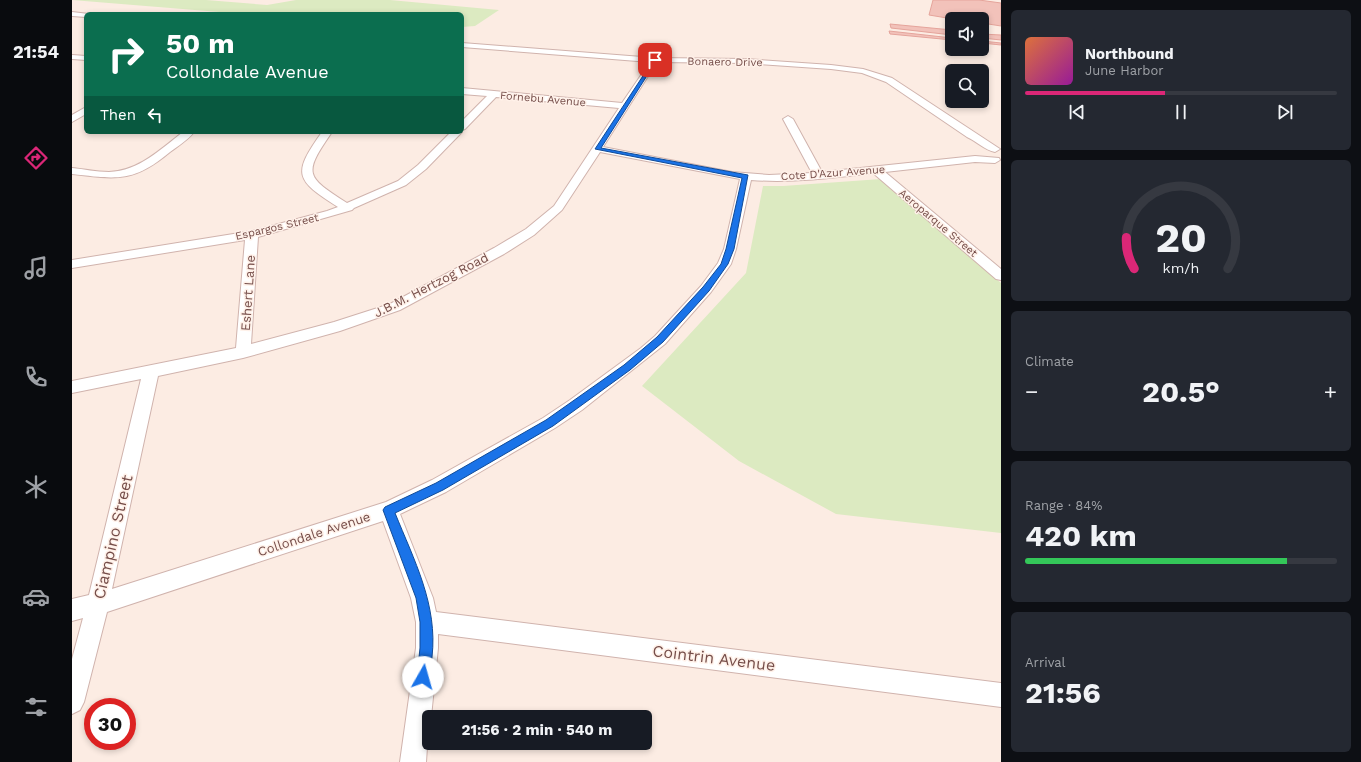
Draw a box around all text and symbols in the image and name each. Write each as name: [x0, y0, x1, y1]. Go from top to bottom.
map controls: [945, 12, 989, 108]
button: sound: [945, 12, 989, 56]
text: 50 m: [166, 27, 235, 60]
icon: right: [100, 28, 152, 80]
text: 21:54: [13, 41, 59, 62]
pin: [638, 43, 672, 77]
text: Northbound: [1085, 45, 1174, 63]
icon: arrive: [644, 49, 666, 71]
street label: Bonaero Drive: [687, 55, 763, 69]
text: Collondale Avenue: [166, 61, 329, 82]
text: June Harbor: [1085, 63, 1164, 78]
button: search: [945, 64, 989, 108]
street label: Fornebu Avenue: [499, 89, 587, 109]
icon: previous: [1066, 101, 1088, 123]
icon: pause: [1170, 101, 1192, 123]
icon: next: [1274, 101, 1296, 123]
icon: left: [144, 104, 166, 126]
text: Then: [100, 106, 136, 124]
icon: directions: [22, 144, 50, 172]
street label: Cote D'Azur Avenue: [780, 163, 886, 183]
street label: Aeroparque Street: [896, 186, 980, 260]
street label: Espargos Street: [234, 211, 320, 243]
text: 20: [1155, 212, 1207, 261]
street label: J.B.M. Hertzog Road: [371, 250, 491, 320]
icon: music: [22, 254, 50, 282]
street label: Eshert Lane: [238, 254, 258, 332]
text: km/h: [1163, 259, 1199, 275]
text: Climate: [1025, 354, 1074, 369]
icon: phone: [22, 363, 50, 391]
text: 20.5°: [1142, 374, 1220, 409]
text: −: [1025, 379, 1038, 404]
text: +: [1324, 379, 1337, 404]
icon: climate: [22, 473, 50, 501]
street label: Ciampino Street: [89, 473, 137, 601]
text: Range · 84%: [1025, 498, 1102, 513]
street label: Collondale Avenue: [256, 509, 372, 559]
text: 420 km: [1025, 518, 1137, 553]
icon: car: [22, 583, 50, 611]
street label: Cointrin Avenue: [652, 641, 776, 675]
text: Arrival: [1025, 655, 1066, 670]
position arrow: [402, 656, 444, 698]
text: 21:56: [1025, 675, 1101, 710]
icon: filters: [22, 693, 50, 721]
speed limit sign: 30: [84, 698, 136, 750]
text: 21:56 · 2 min · 540 m: [462, 721, 612, 739]

